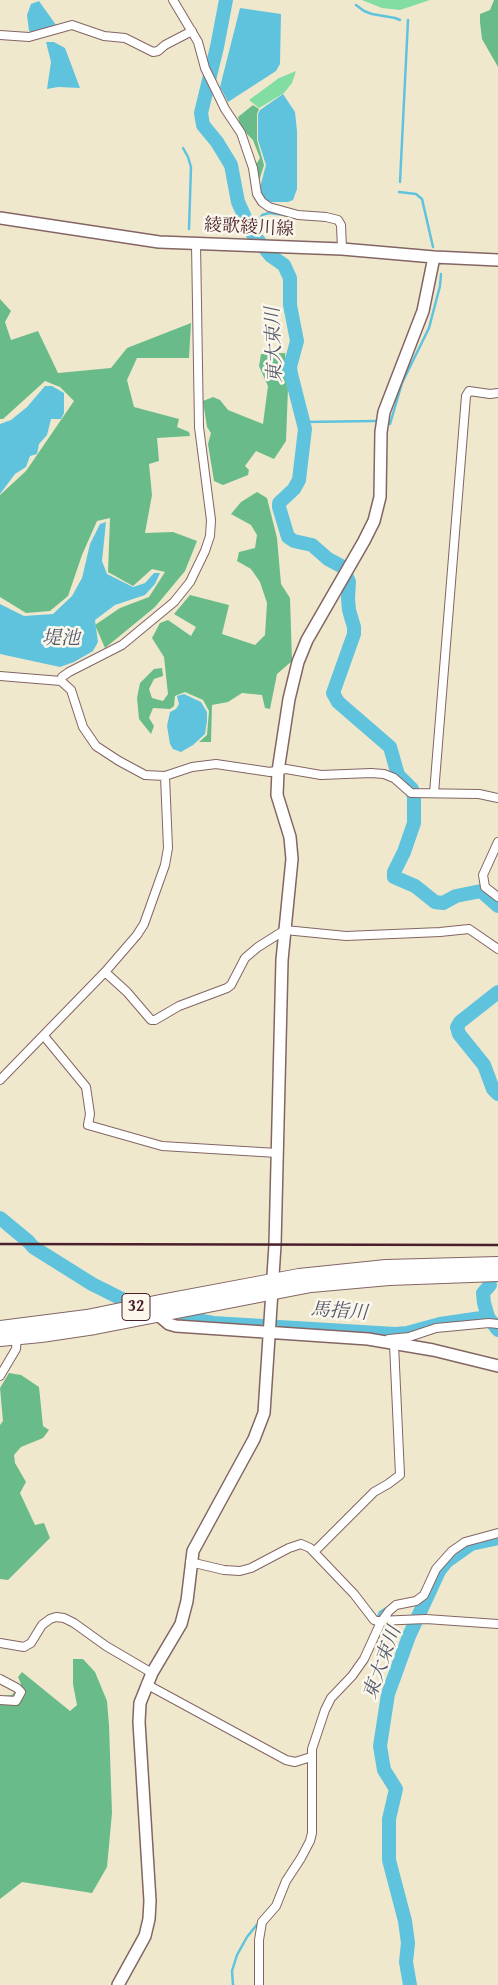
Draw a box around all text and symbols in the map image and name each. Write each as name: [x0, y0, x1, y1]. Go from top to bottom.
street label: 綾歌綾川線: [203, 215, 295, 241]
water label: 東大束川: [262, 307, 288, 383]
water label: 堤池: [42, 628, 80, 650]
road number: 32: [122, 1294, 150, 1320]
water label: 馬指川: [310, 1299, 368, 1325]
water label: 東大束川: [359, 1623, 407, 1703]

